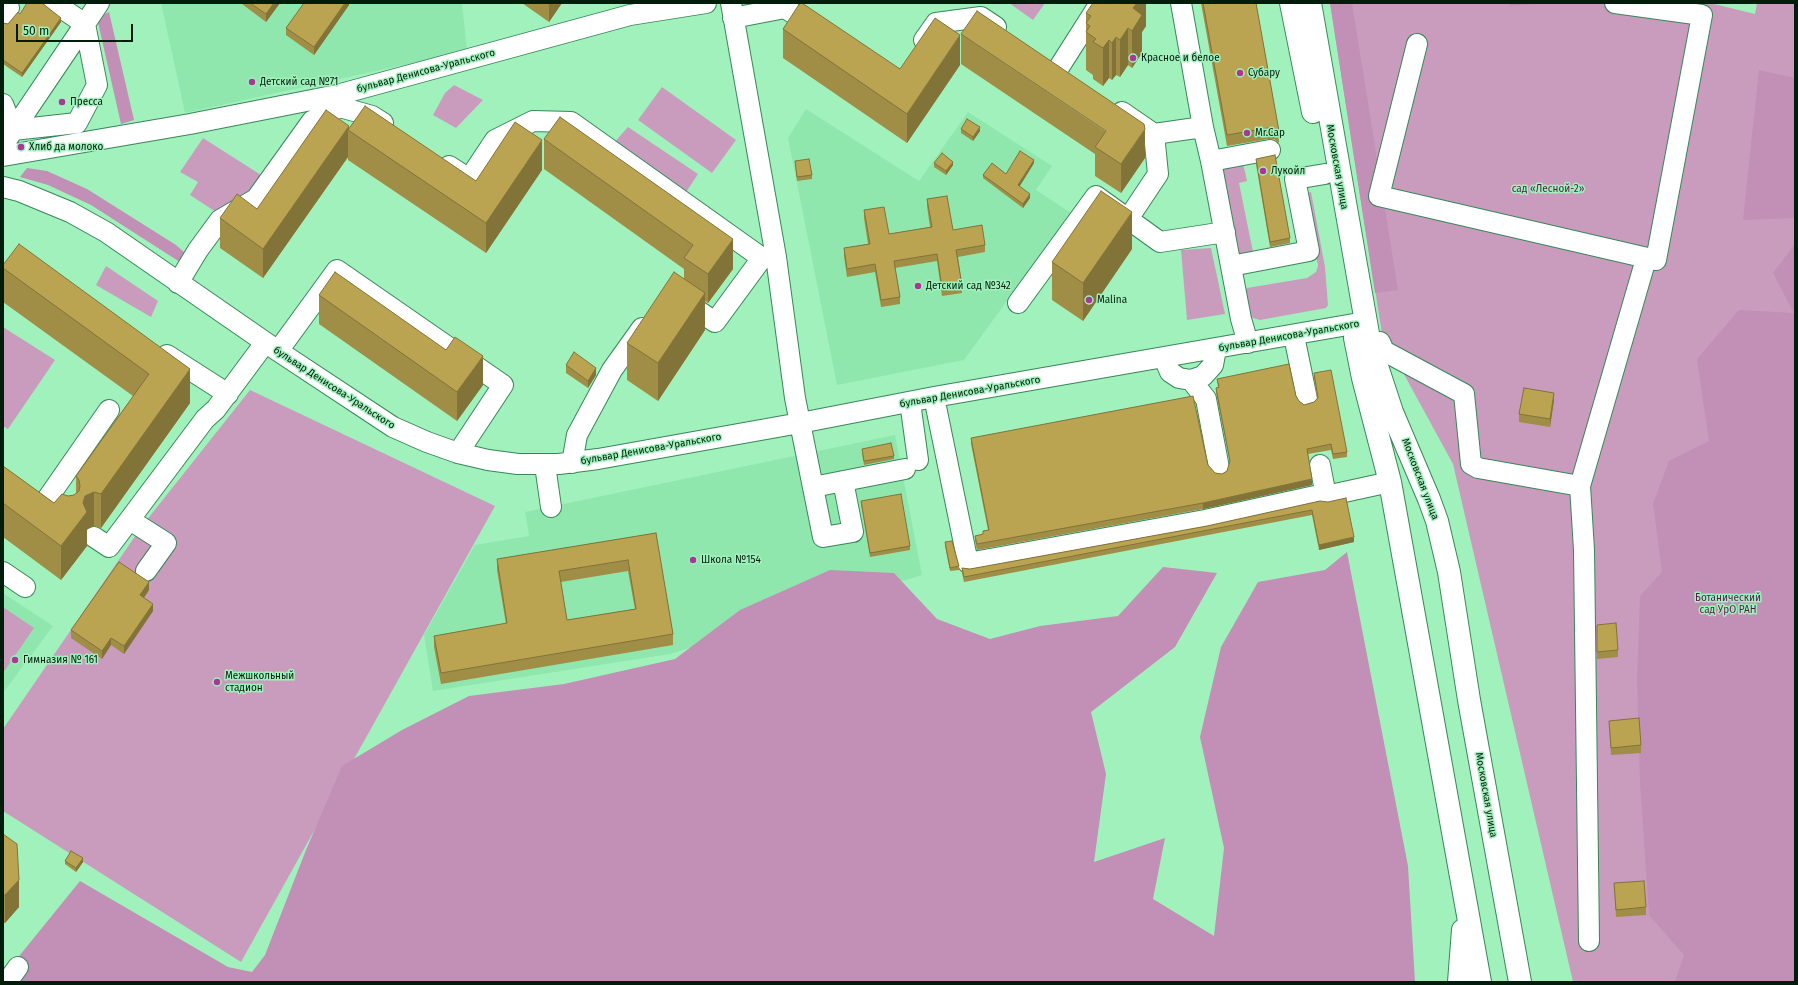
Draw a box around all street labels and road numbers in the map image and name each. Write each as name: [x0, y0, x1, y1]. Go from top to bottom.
street label: бульвар Денисова-Уральского: [356, 47, 496, 95]
street label: Московская улица: [1324, 124, 1350, 210]
street label: бульвар Денисова-Уральского: [1218, 318, 1360, 354]
street label: бульвар Денисова-Уральского: [271, 344, 397, 432]
street label: бульвар Денисова-Уральского: [899, 374, 1041, 410]
street label: бульвар Денисова-Уральского: [580, 431, 722, 467]
street label: Московская улица: [1399, 437, 1441, 521]
street label: Московская улица: [1473, 752, 1499, 838]

